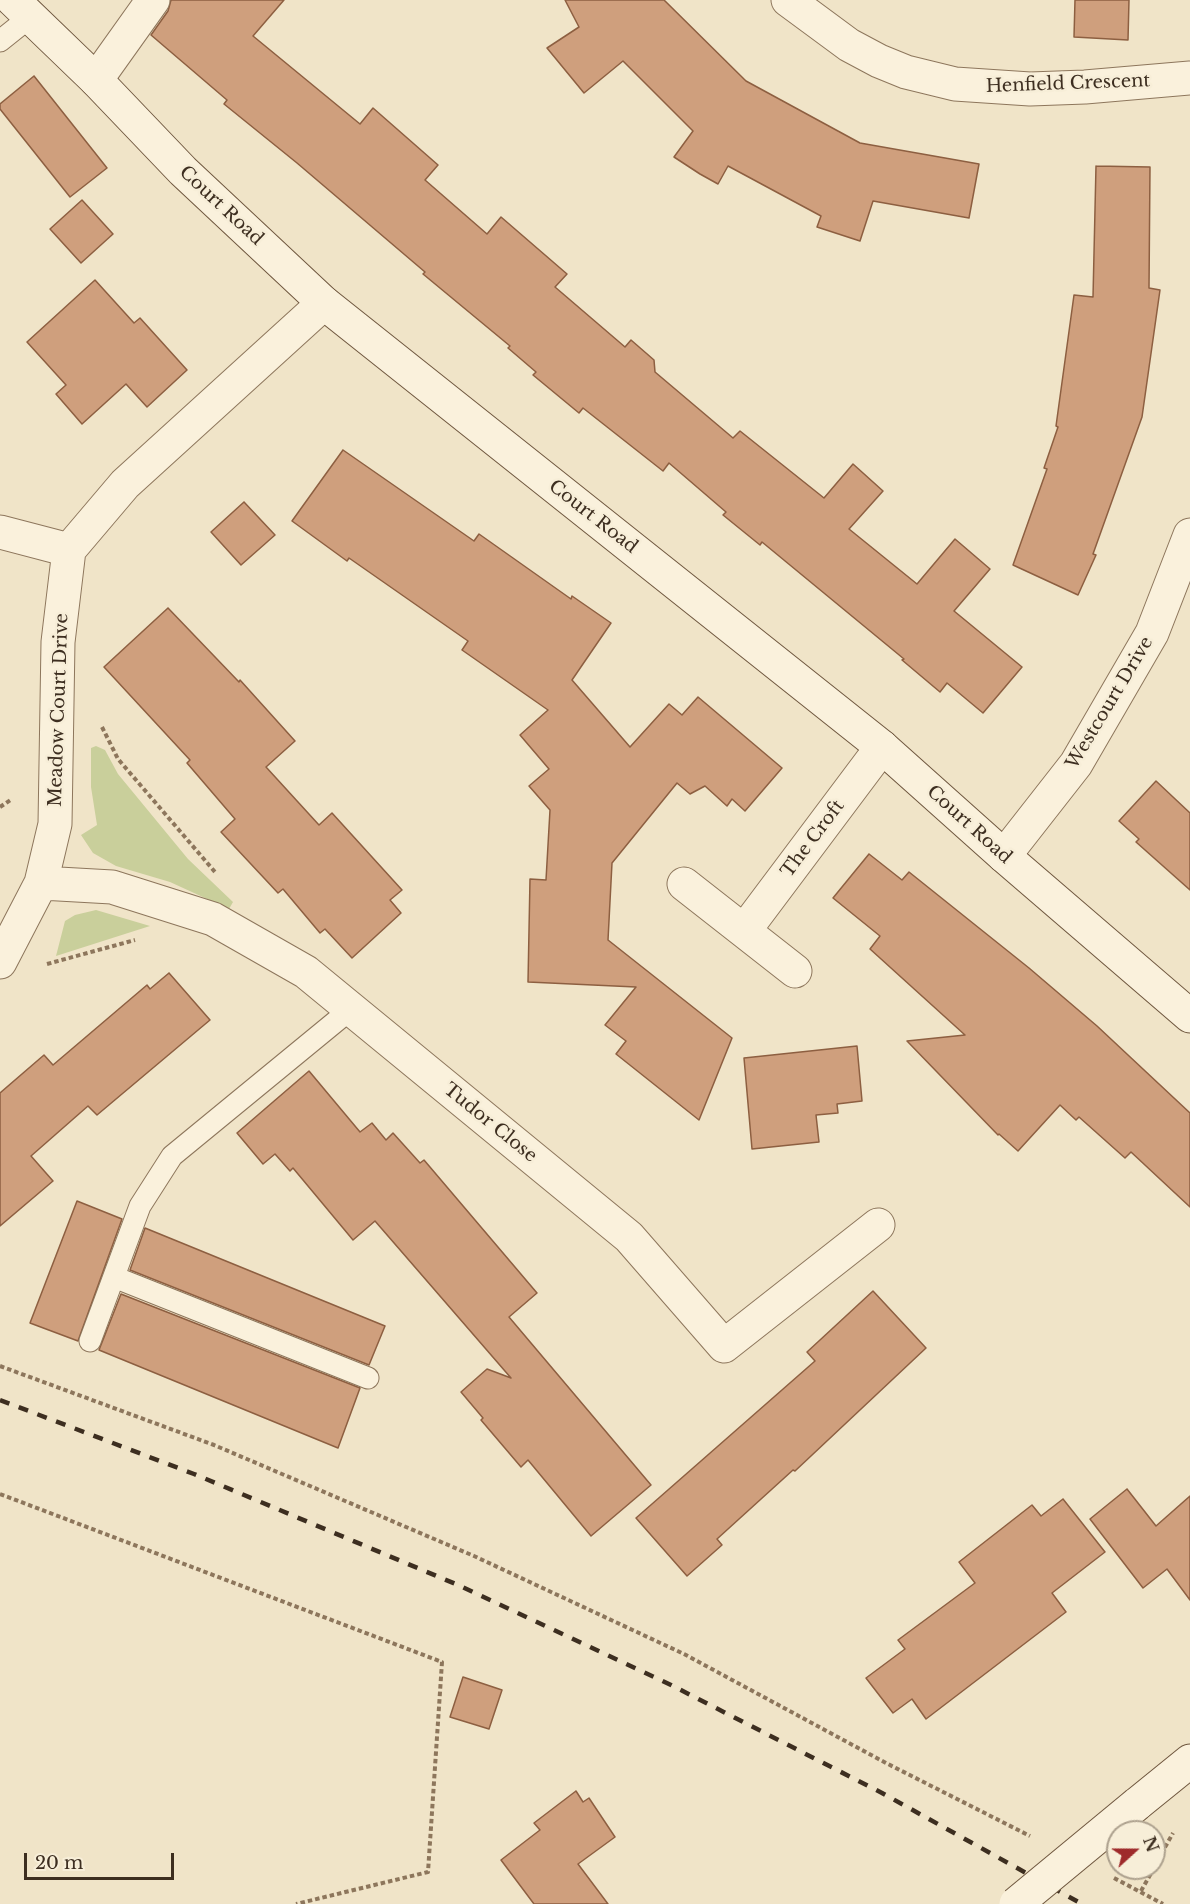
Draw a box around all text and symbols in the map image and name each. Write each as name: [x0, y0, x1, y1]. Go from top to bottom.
street label: Henfield Crescent: [985, 70, 1151, 98]
street label: Court Road: [175, 162, 267, 250]
street label: Court Road: [544, 476, 642, 558]
street label: Meadow Court Drive: [45, 613, 73, 807]
street label: Westcourt Drive: [1062, 633, 1158, 773]
street label: Court Road: [922, 781, 1016, 869]
street label: The Croft: [777, 796, 849, 882]
street label: Tudor Close: [439, 1079, 541, 1167]
north arrow: [1106, 1820, 1166, 1880]
text: N: [1139, 1834, 1163, 1855]
scale bar: [27, 1841, 177, 1879]
text: 20 m: [35, 1852, 83, 1874]

